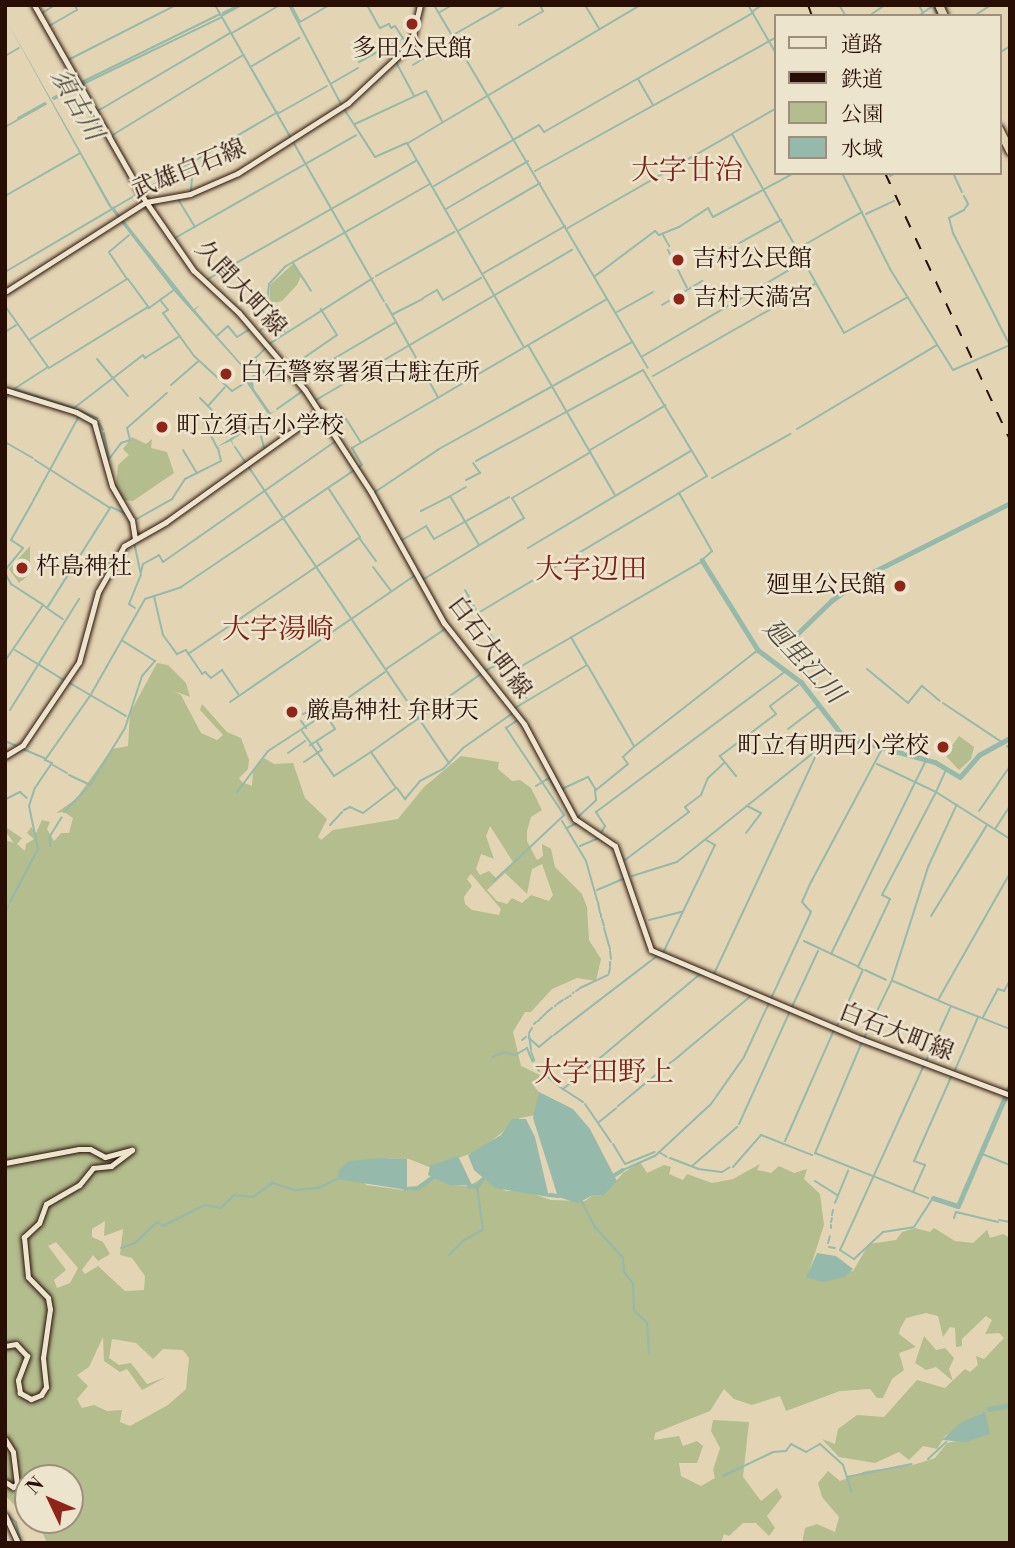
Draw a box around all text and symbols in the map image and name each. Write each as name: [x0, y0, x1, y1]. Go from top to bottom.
legend: [774, 14, 1001, 175]
marker: 多田公民館: [404, 16, 420, 32]
text: 道路: [841, 32, 883, 58]
place label: 多田公民館: [352, 36, 472, 64]
water label: 須古川: [43, 63, 109, 147]
text: 鉄道: [841, 67, 883, 93]
text: 公園: [841, 102, 883, 128]
street label: 武雄白石線: [128, 134, 250, 206]
text: 水域: [841, 137, 883, 163]
district label: 大字廿治: [631, 154, 743, 188]
street label: 久間大町線: [189, 235, 291, 343]
place label: 吉村公民館: [692, 246, 812, 274]
marker: 吉村公民館: [670, 252, 686, 268]
place label: 吉村天満宮: [693, 285, 813, 313]
marker: 吉村天満宮: [671, 291, 687, 307]
place label: 白石警察署須古駐在所: [240, 360, 480, 388]
marker: 白石警察署須古駐在所: [218, 366, 234, 382]
place label: 町立須古小学校: [176, 413, 344, 441]
marker: 町立須古小学校: [154, 419, 170, 435]
district label: 大字辺田: [535, 553, 647, 587]
place label: 杵島神社: [36, 554, 132, 582]
marker: 杵島神社: [14, 560, 30, 576]
place label: 廻里公民館: [766, 572, 886, 600]
marker: 廻里公民館: [892, 578, 908, 594]
street label: 白石大町線: [441, 591, 537, 705]
district label: 大字湯崎: [222, 613, 334, 647]
water label: 廻里江川: [756, 613, 850, 711]
place label: 厳島神社 弁財天: [306, 698, 479, 726]
marker: 厳島神社 弁財天: [284, 704, 300, 720]
place label: 町立有明西小学校: [737, 733, 929, 761]
marker: 町立有明西小学校: [935, 739, 951, 755]
street label: 白石大町線: [835, 998, 957, 1068]
district label: 大字田野上: [534, 1056, 674, 1090]
north arrow: [14, 1464, 84, 1534]
text: N: [21, 1472, 49, 1500]

